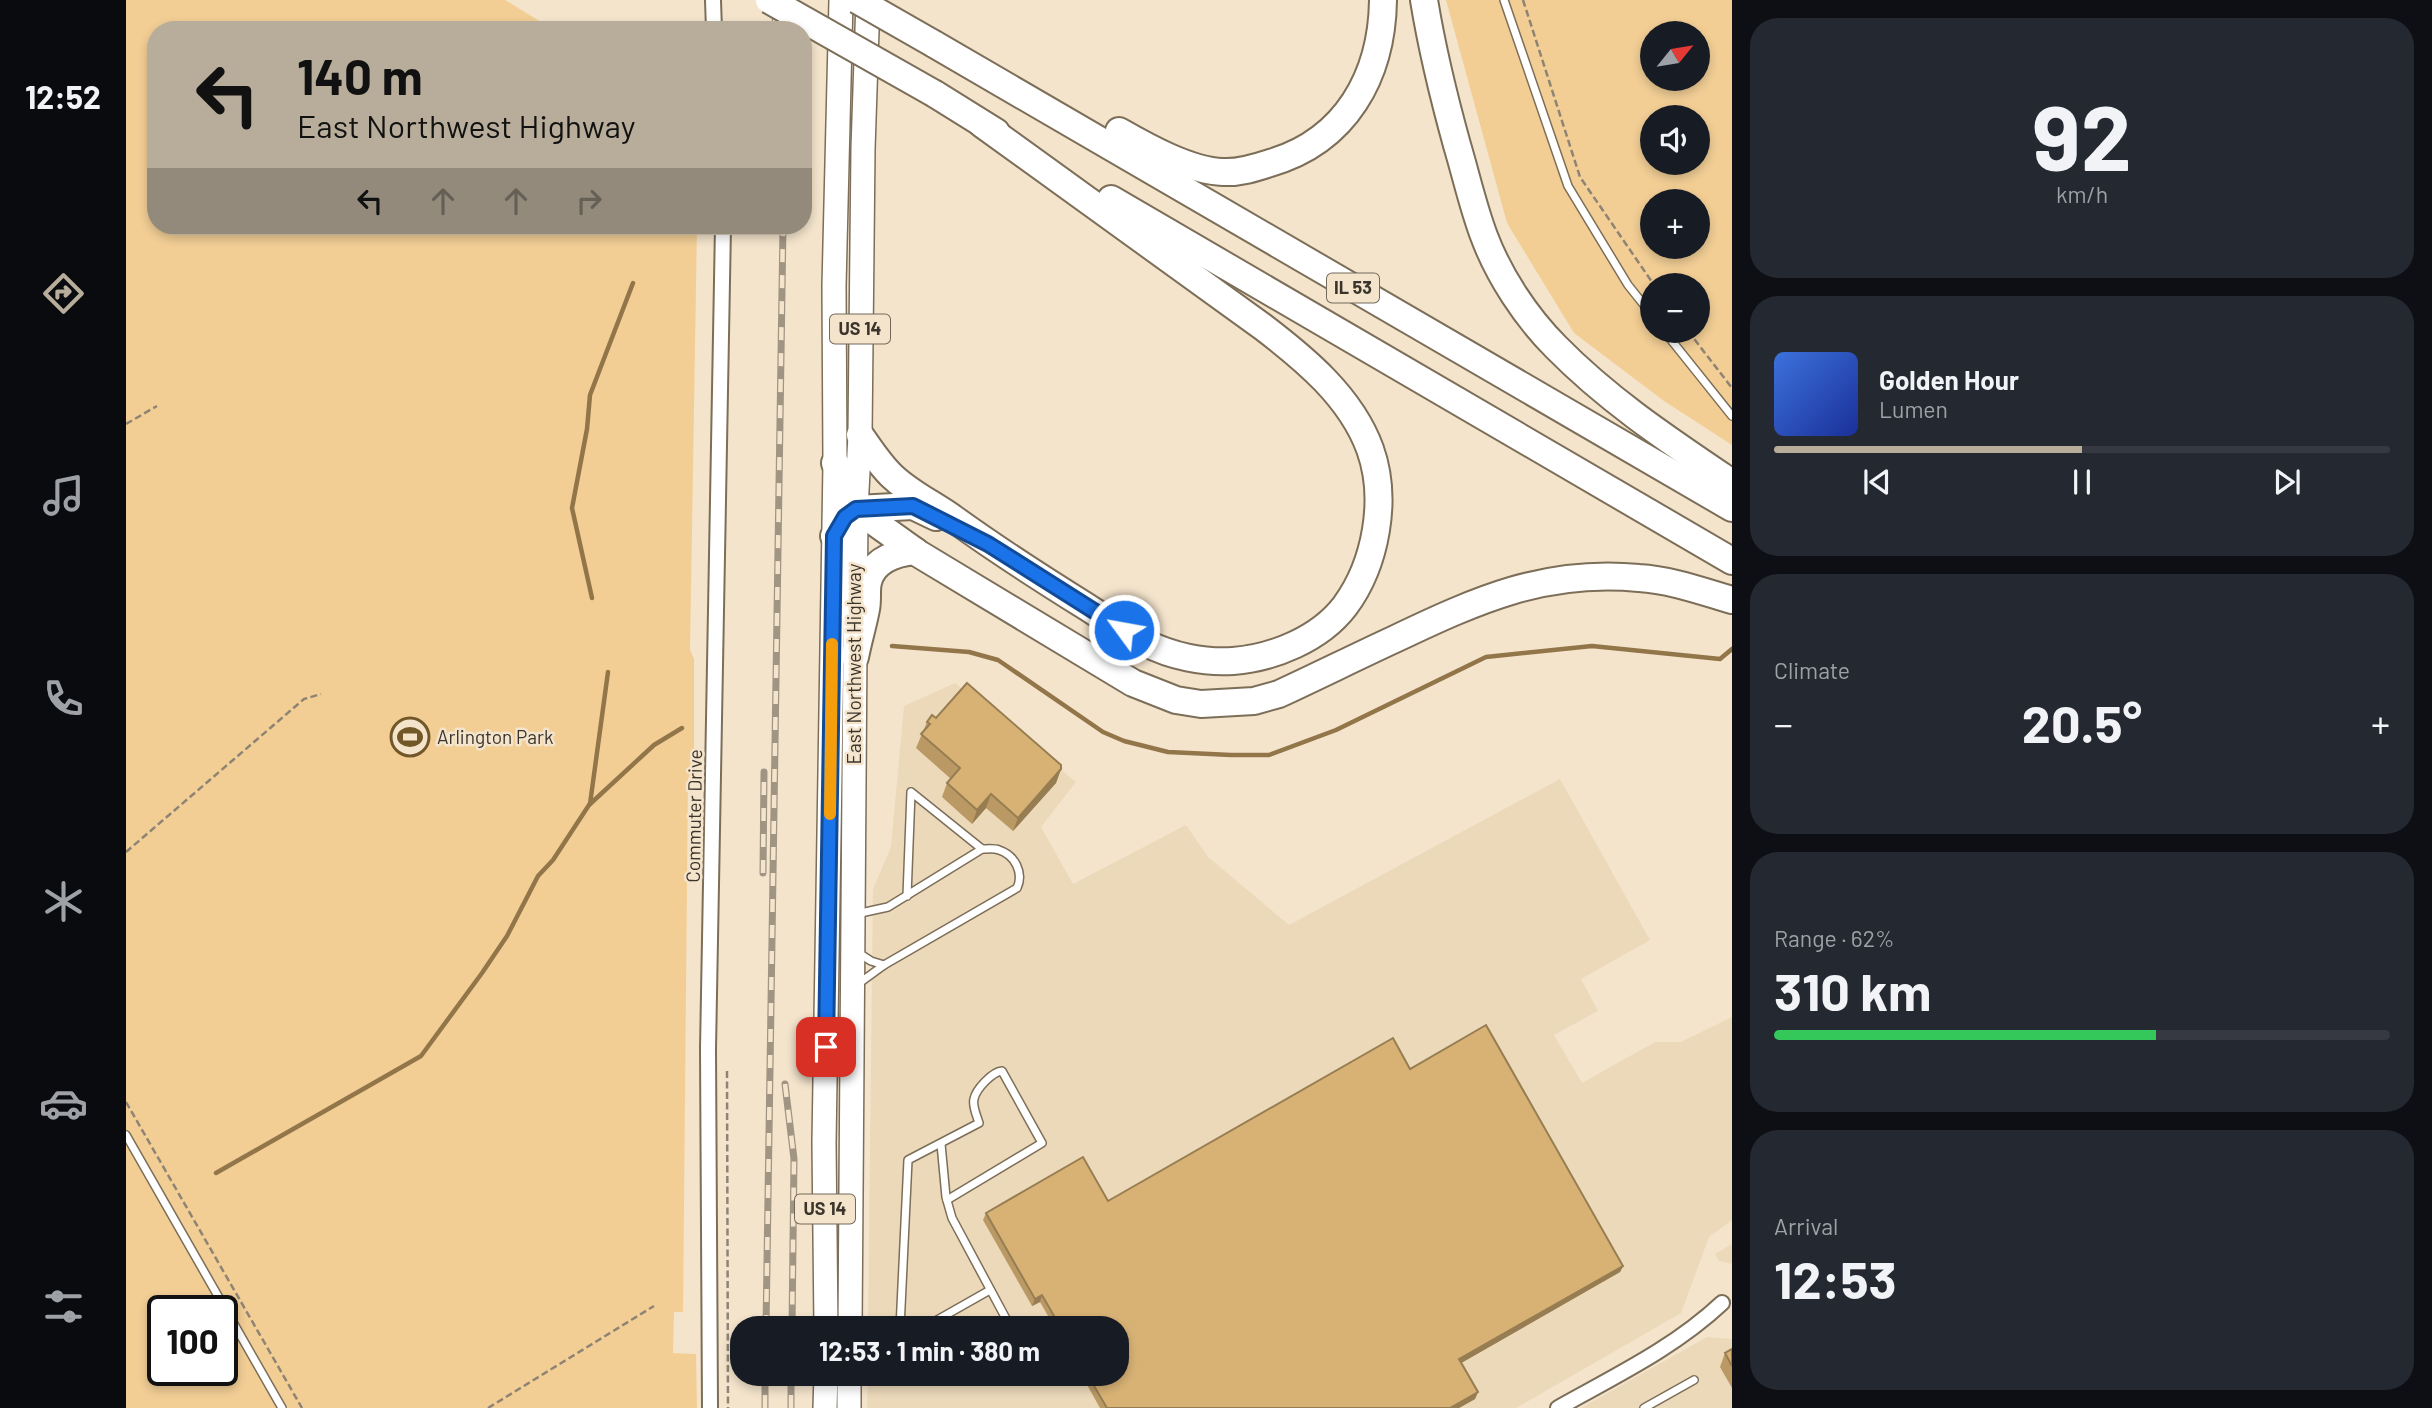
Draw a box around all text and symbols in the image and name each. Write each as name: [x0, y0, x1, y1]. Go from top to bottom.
north arrow: [1640, 21, 1710, 91]
map controls: [1640, 21, 1710, 343]
text: 140 m: [297, 46, 423, 105]
icon: left: [182, 49, 273, 140]
text: 12:52: [25, 77, 101, 115]
text: 92: [2032, 80, 2132, 189]
button: sound: [1640, 105, 1710, 175]
text: East Northwest Highway: [297, 106, 635, 144]
text: km/h: [2056, 180, 2108, 208]
icon: left: [351, 182, 389, 220]
icon: ahead: [424, 182, 462, 220]
icon: ahead: [497, 182, 535, 220]
icon: right: [570, 182, 608, 220]
button: +: [1640, 189, 1710, 259]
icon: directions: [39, 269, 88, 318]
button: −: [1640, 273, 1710, 343]
road number: IL 53: [1327, 274, 1379, 302]
road number: US 14: [830, 314, 890, 344]
text: Golden Hour: [1879, 364, 2019, 395]
text: Lumen: [1879, 395, 1948, 423]
icon: previous: [1858, 463, 1896, 501]
icon: pause: [2063, 463, 2101, 501]
icon: next: [2268, 463, 2306, 501]
icon: music: [39, 471, 88, 520]
street label: East Northwest Highway: [842, 563, 865, 764]
position arrow: [1087, 593, 1161, 667]
text: Climate: [1774, 656, 1850, 684]
icon: phone: [39, 674, 88, 723]
text: 20.5°: [2022, 691, 2142, 753]
text: −: [1774, 700, 1793, 746]
text: +: [2371, 700, 2390, 746]
sports icon: Arlington Park: [389, 716, 431, 758]
place label: Arlington Park: [437, 725, 553, 748]
street label: Commuter Drive: [681, 749, 706, 883]
icon: climate: [39, 877, 88, 926]
text: Range · 62%: [1774, 924, 1895, 952]
text: 310 km: [1774, 959, 1932, 1021]
pin: [796, 1017, 856, 1077]
icon: arrive: [807, 1028, 845, 1066]
icon: car: [39, 1079, 88, 1128]
road number: US 14: [795, 1194, 855, 1224]
text: Arrival: [1774, 1212, 1838, 1240]
text: 12:53: [1774, 1247, 1897, 1309]
icon: filters: [39, 1282, 88, 1331]
speed limit sign: 100: [147, 1295, 238, 1386]
text: 12:53 · 1 min · 380 m: [819, 1335, 1040, 1366]

